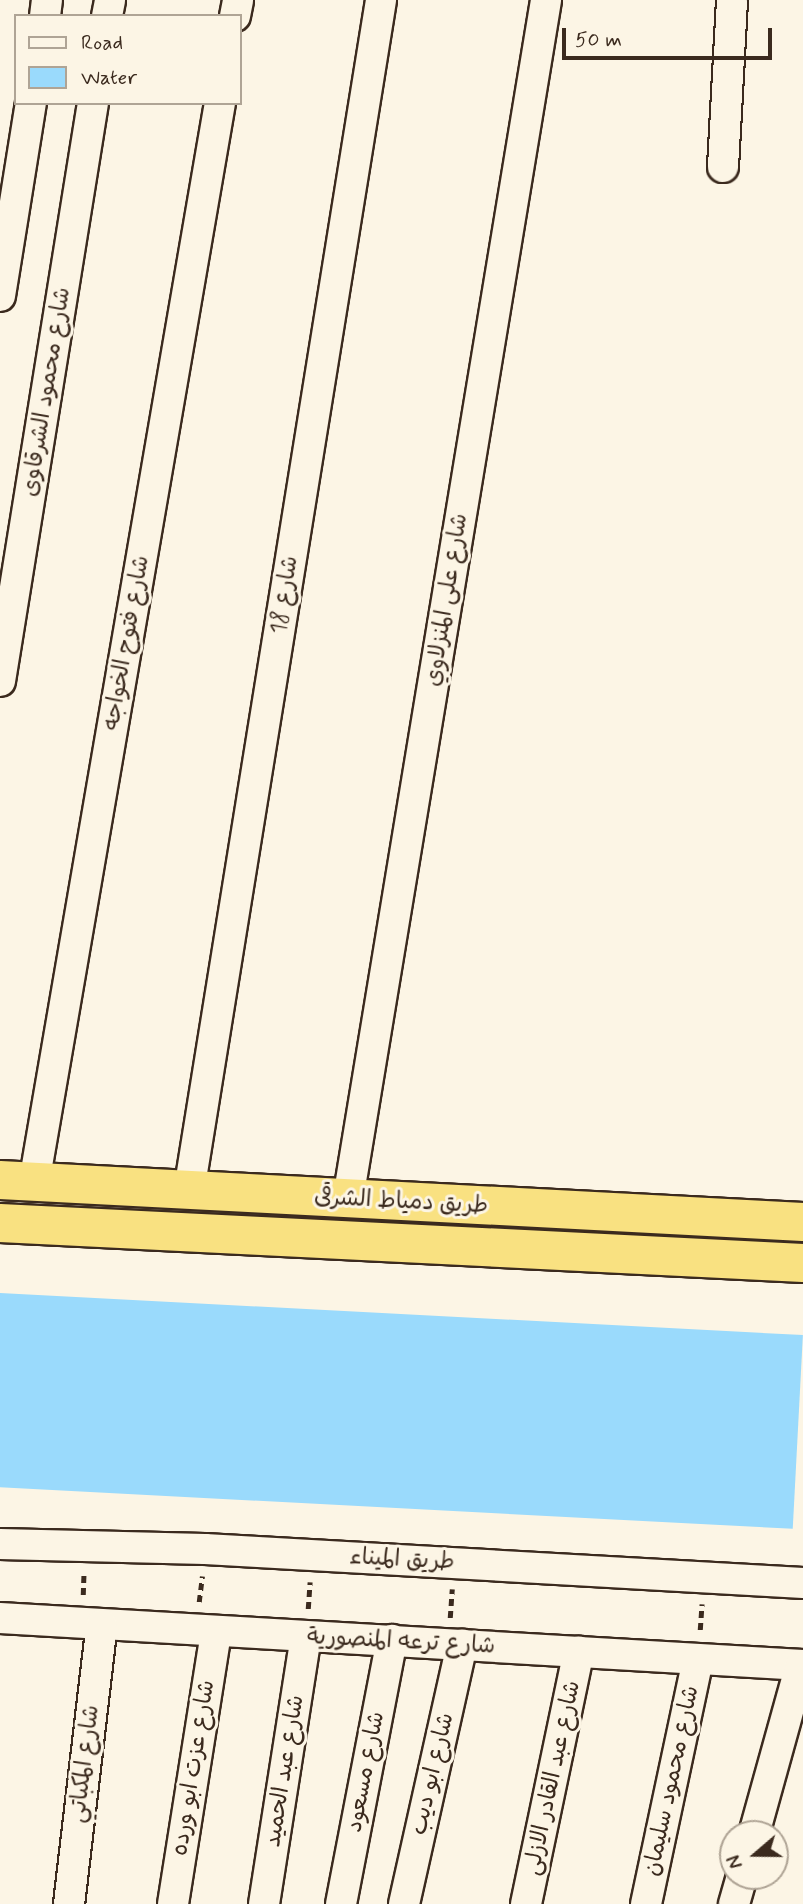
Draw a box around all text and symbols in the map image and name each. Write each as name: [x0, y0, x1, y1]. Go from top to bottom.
legend: [14, 14, 242, 105]
scale bar: [565, 14, 775, 58]
text: 50 m: [575, 26, 622, 54]
text: Road: [81, 29, 123, 57]
text: Water: [81, 64, 137, 92]
street label: شارع محمود الشرقاوى: [17, 285, 77, 499]
street label: شارع على المنزلاوي: [420, 512, 474, 688]
street label: شارع فتوح الخواجه: [98, 553, 156, 733]
street label: شارع 18: [265, 554, 305, 636]
street label: طريق دمياط الشرقى: [313, 1184, 489, 1220]
street label: طريق الميناء: [349, 1543, 455, 1577]
street label: شارع ترعه المنصورية: [306, 1623, 496, 1661]
street label: شارع عزت ابو ورده: [166, 1678, 222, 1858]
street label: شارع عبد القادر الازلى: [519, 1678, 587, 1878]
street label: شارع محمود سليمان: [638, 1683, 706, 1879]
street label: شارع عبد الحميد: [259, 1693, 311, 1849]
street label: شارع المكباتي: [64, 1704, 106, 1824]
street label: شارع مسعود: [341, 1709, 391, 1835]
street label: شارع ابو ديب: [406, 1710, 460, 1838]
north arrow: [719, 1820, 789, 1890]
text: N: [722, 1851, 750, 1872]

